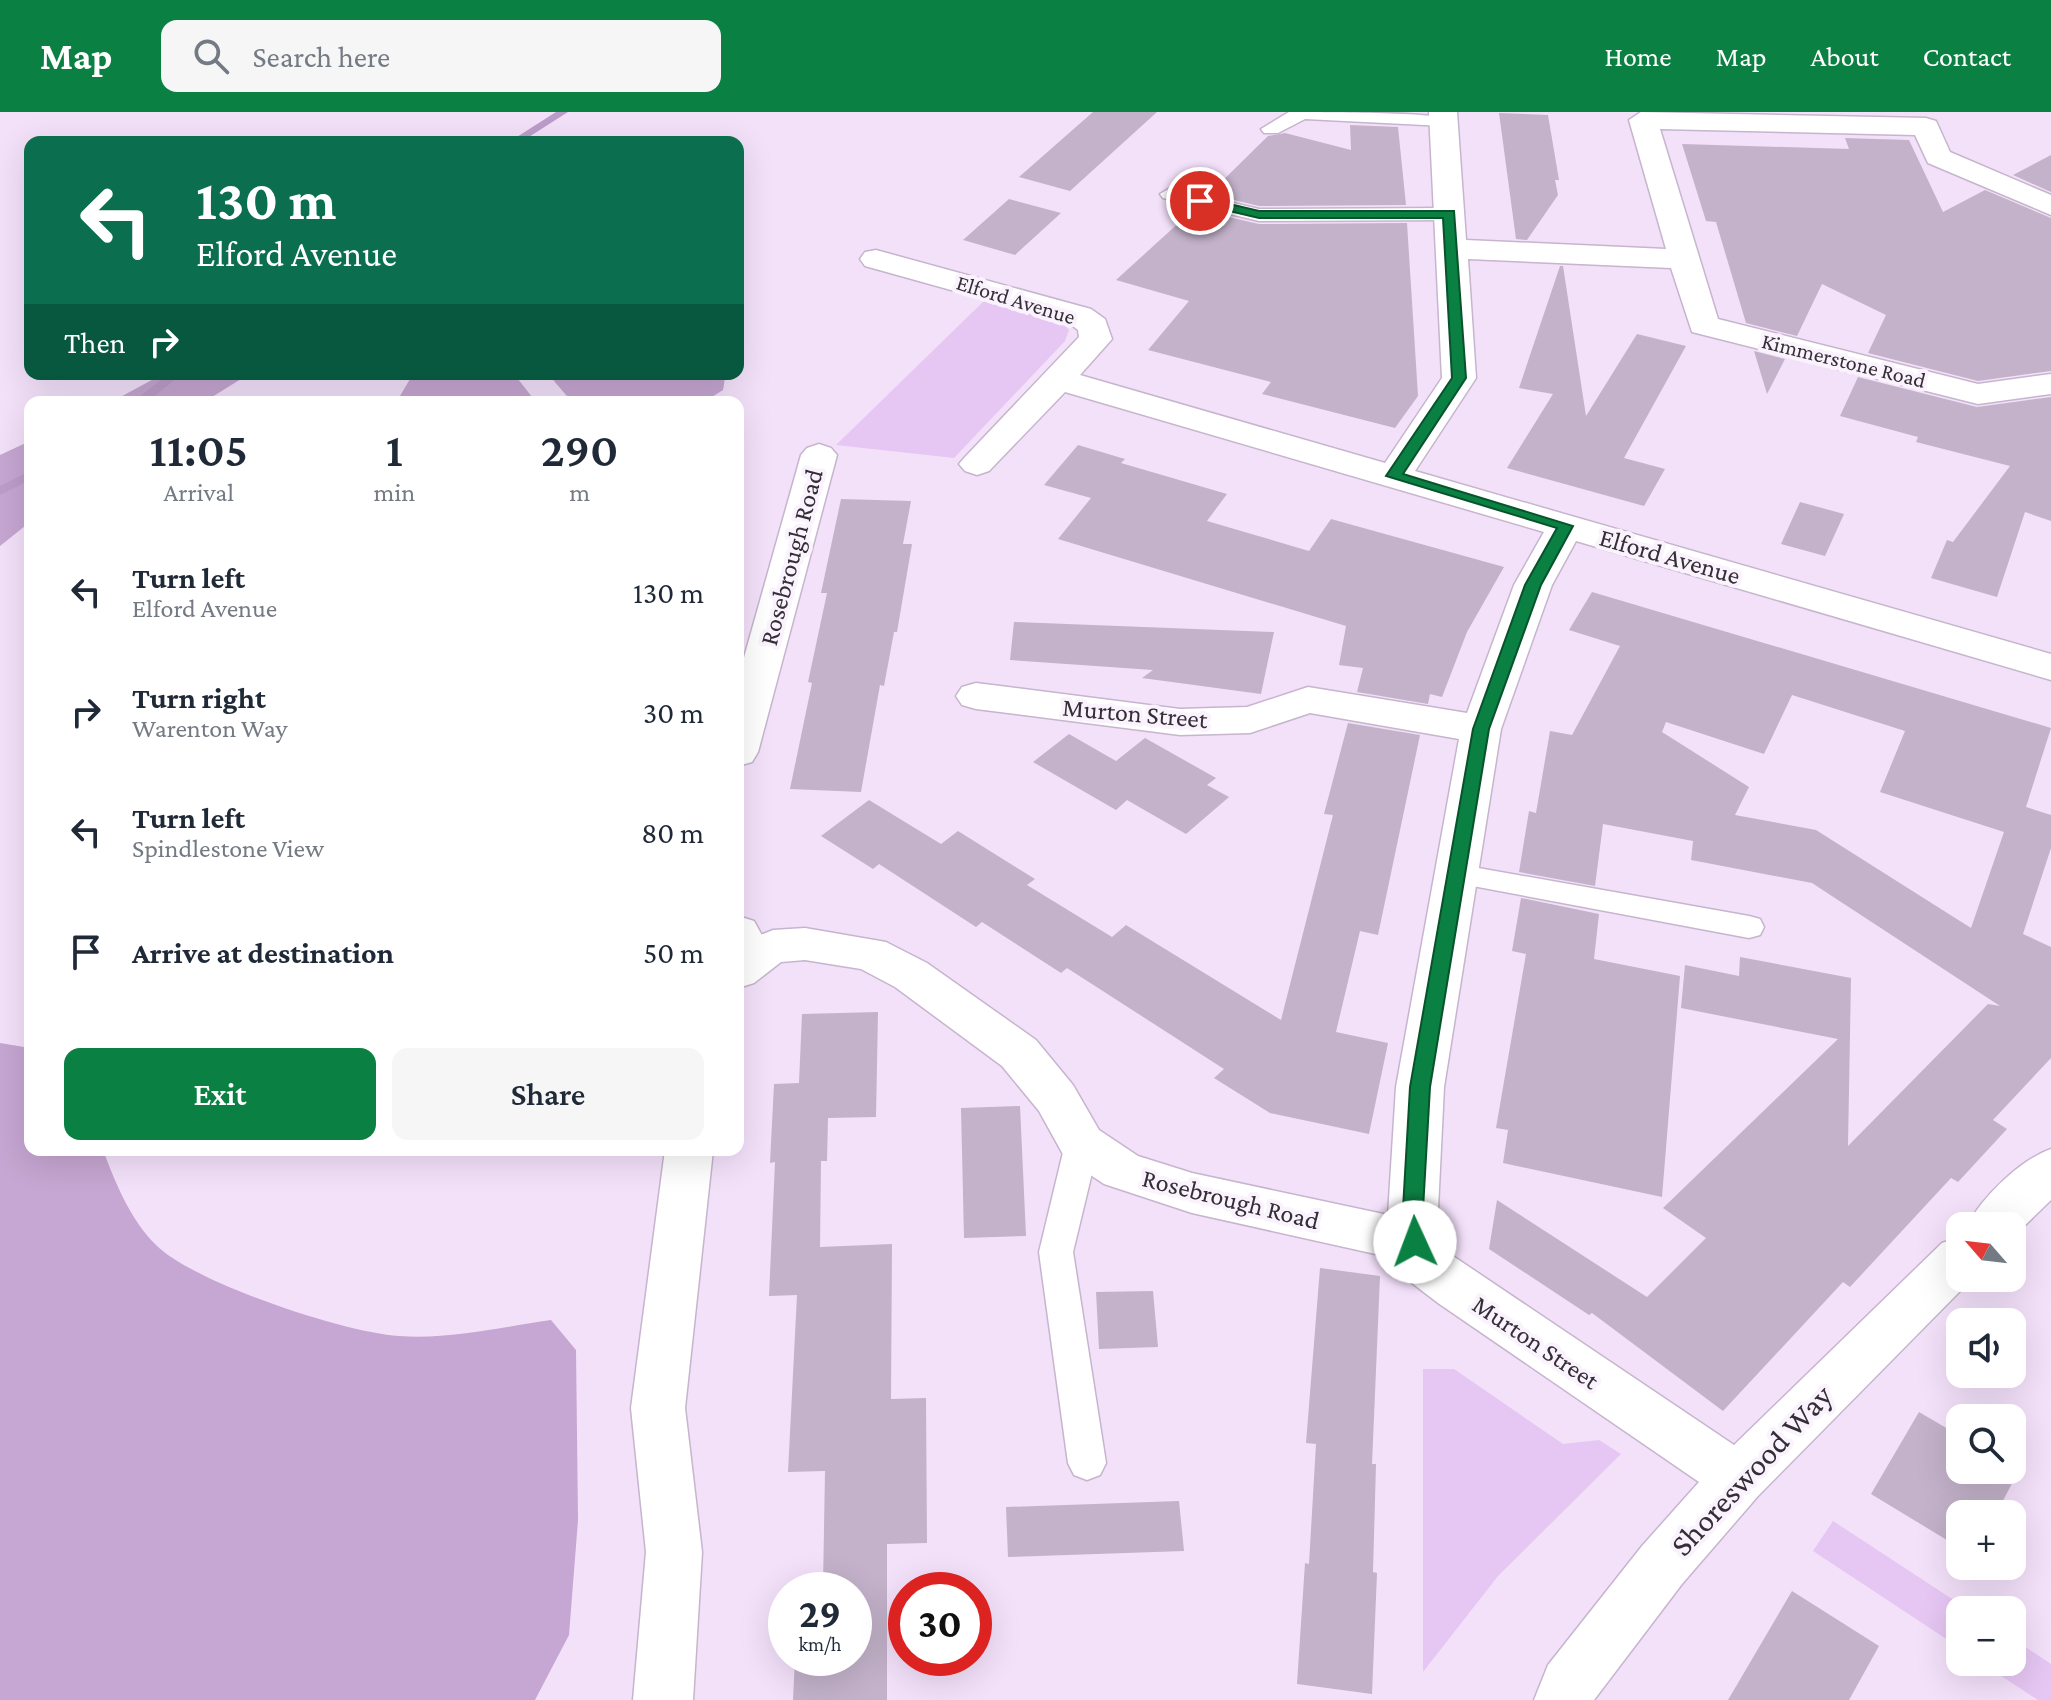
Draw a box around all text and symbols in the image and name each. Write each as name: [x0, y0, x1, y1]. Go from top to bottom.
search box: [161, 20, 721, 92]
icon: search: [189, 34, 233, 78]
text: Map: [40, 35, 113, 77]
text: Search here: [253, 40, 390, 73]
text: Home: [1605, 41, 1672, 72]
text: Map: [1716, 41, 1767, 72]
text: About: [1811, 41, 1879, 72]
text: Contact: [1923, 41, 2011, 72]
pin: [1166, 167, 1234, 235]
icon: left: [64, 168, 168, 272]
text: 130 m: [196, 169, 337, 231]
icon: arrive: [1178, 179, 1222, 223]
text: Elford Avenue: [196, 234, 397, 274]
street label: Elford Avenue: [953, 270, 1078, 329]
icon: right: [142, 320, 186, 364]
text: Then: [64, 326, 126, 359]
street label: Kimmerstone Road: [1759, 328, 1929, 393]
text: 11:05: [150, 423, 248, 476]
text: 1: [386, 423, 403, 476]
text: 290: [541, 423, 618, 476]
street label: Rosebrough Road: [754, 465, 829, 648]
text: Arrival: [163, 478, 234, 507]
text: min: [374, 478, 415, 507]
text: m: [569, 478, 590, 507]
street label: Elford Avenue: [1596, 523, 1744, 590]
text: Turn left: [132, 561, 245, 594]
icon: left: [64, 570, 108, 614]
text: 130 m: [633, 576, 704, 609]
text: Elford Avenue: [132, 594, 277, 623]
text: Turn right: [132, 681, 266, 714]
icon: right: [64, 690, 108, 734]
street label: Murton Street: [1061, 693, 1209, 734]
text: 30 m: [643, 696, 704, 729]
text: Warenton Way: [132, 714, 288, 743]
text: Turn left: [132, 801, 245, 834]
icon: left: [64, 810, 108, 854]
text: 80 m: [641, 816, 704, 849]
text: Spindlestone View: [132, 834, 324, 863]
icon: arrive: [64, 930, 108, 974]
text: Arrive at destination: [132, 936, 394, 969]
text: 50 m: [643, 936, 704, 969]
button: Exit: [64, 1048, 376, 1140]
button: Share: [392, 1048, 704, 1140]
street label: Rosebrough Road: [1139, 1163, 1323, 1236]
position arrow: [1373, 1200, 1457, 1284]
north arrow: [1946, 1212, 2026, 1292]
map controls: [1946, 1212, 2026, 1676]
street label: Murton Street: [1467, 1290, 1605, 1395]
button: sound: [1946, 1308, 2026, 1388]
street label: Shoreswood Way: [1663, 1377, 1839, 1563]
button: search: [1946, 1404, 2026, 1484]
button: +: [1946, 1500, 2026, 1580]
speed limit sign: 30: [888, 1572, 992, 1676]
text: 29: [799, 1591, 841, 1636]
button: −: [1946, 1596, 2026, 1676]
text: km/h: [798, 1633, 842, 1655]

